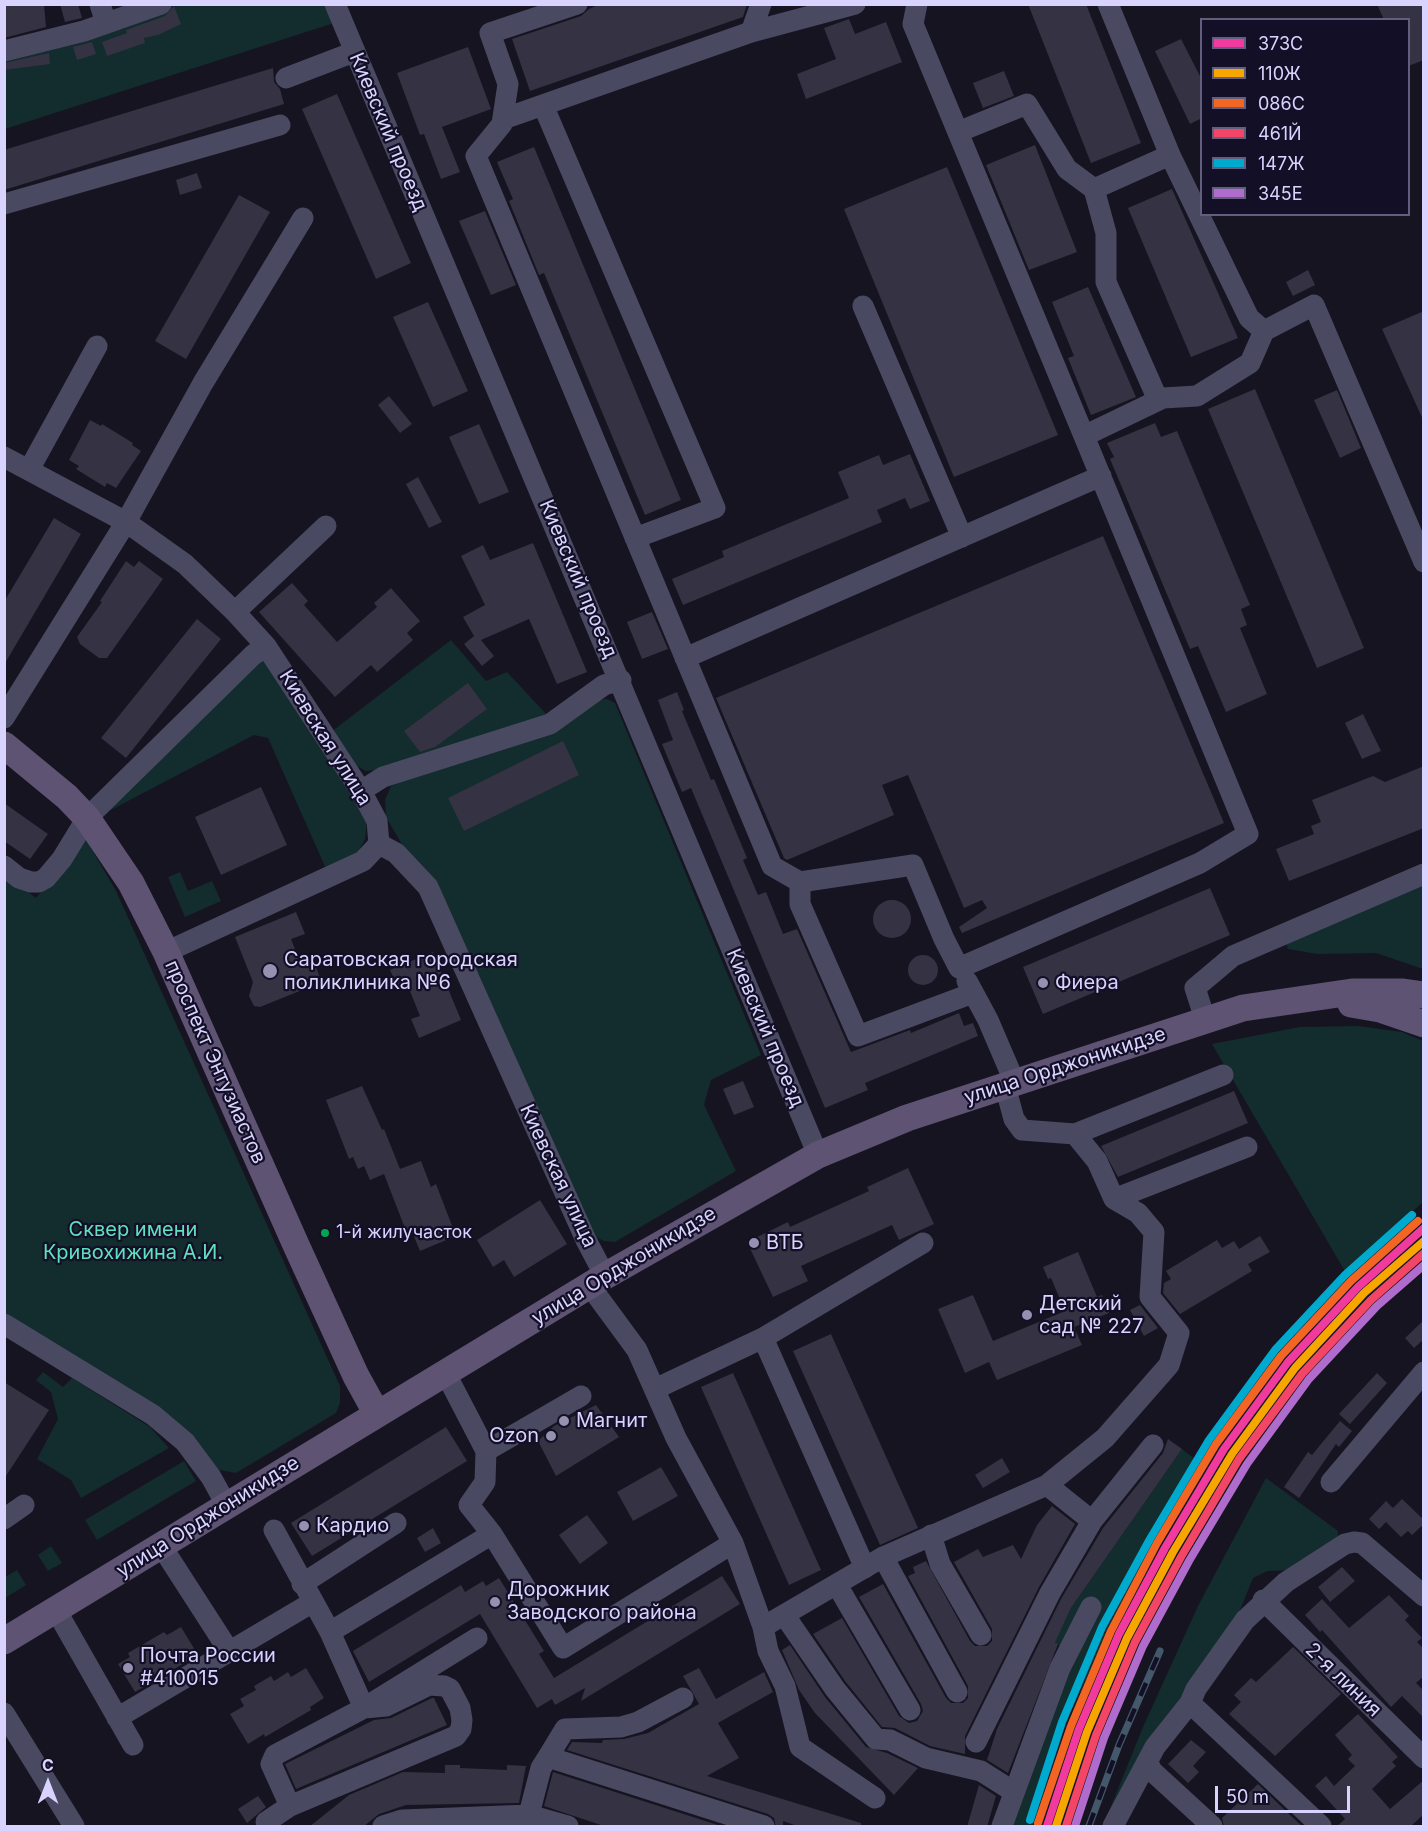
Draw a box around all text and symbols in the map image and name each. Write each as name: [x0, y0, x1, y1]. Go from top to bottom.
legend: [1200, 18, 1410, 216]
text: 373C: [1258, 33, 1303, 54]
street label: Киевский проезд: [344, 49, 432, 215]
text: 110Ж: [1258, 63, 1301, 84]
text: 086С: [1258, 93, 1305, 114]
text: 461Й: [1258, 123, 1302, 144]
text: 147Ж: [1258, 153, 1304, 174]
text: 345Е: [1258, 183, 1303, 204]
street label: Киевский проезд: [534, 496, 622, 662]
street label: Киевская улица: [274, 666, 376, 810]
street label: Киевский проезд: [721, 945, 809, 1111]
place label: Саратовская городская поликлиника №6: [284, 948, 518, 995]
street label: проспект Энтузиастов: [159, 957, 271, 1167]
marker: Саратовская городская поликлиника №6: [261, 962, 279, 980]
place label: Фиера: [1055, 971, 1119, 995]
marker: Фиера: [1036, 976, 1050, 990]
street label: улица Орджоникидзе: [961, 1022, 1169, 1110]
street label: Киевская улица: [514, 1101, 602, 1251]
street label: улица Орджоникидзе: [528, 1201, 720, 1331]
park label: Сквер имени Кривохижина А.И.: [43, 1218, 223, 1265]
place label: 1-й жилучасток: [336, 1222, 472, 1244]
marker: 1-й жилучасток: [319, 1227, 331, 1239]
place label: ВТБ: [766, 1231, 804, 1255]
marker: ВТБ: [747, 1236, 761, 1250]
place label: Детский сад № 227: [1039, 1292, 1143, 1339]
marker: Детский сад № 227: [1020, 1308, 1034, 1322]
place label: Магнит: [576, 1409, 647, 1433]
marker: Магнит: [557, 1414, 571, 1428]
place label: Ozon: [489, 1424, 539, 1448]
marker: Ozon: [544, 1429, 558, 1443]
street label: улица Орджоникидзе: [112, 1451, 304, 1583]
place label: Кардио: [316, 1514, 389, 1538]
marker: Кардио: [297, 1519, 311, 1533]
place label: Дорожник Заводского района: [507, 1578, 697, 1625]
marker: Дорожник Заводского района: [488, 1595, 502, 1609]
street label: 2-я линия: [1300, 1638, 1386, 1722]
place label: Почта России #410015: [140, 1644, 276, 1691]
marker: Почта России #410015: [121, 1661, 135, 1675]
north arrow: [18, 1753, 78, 1813]
text: С: [42, 1755, 54, 1775]
scale bar: [1218, 1774, 1353, 1812]
text: 50 m: [1226, 1786, 1269, 1807]

